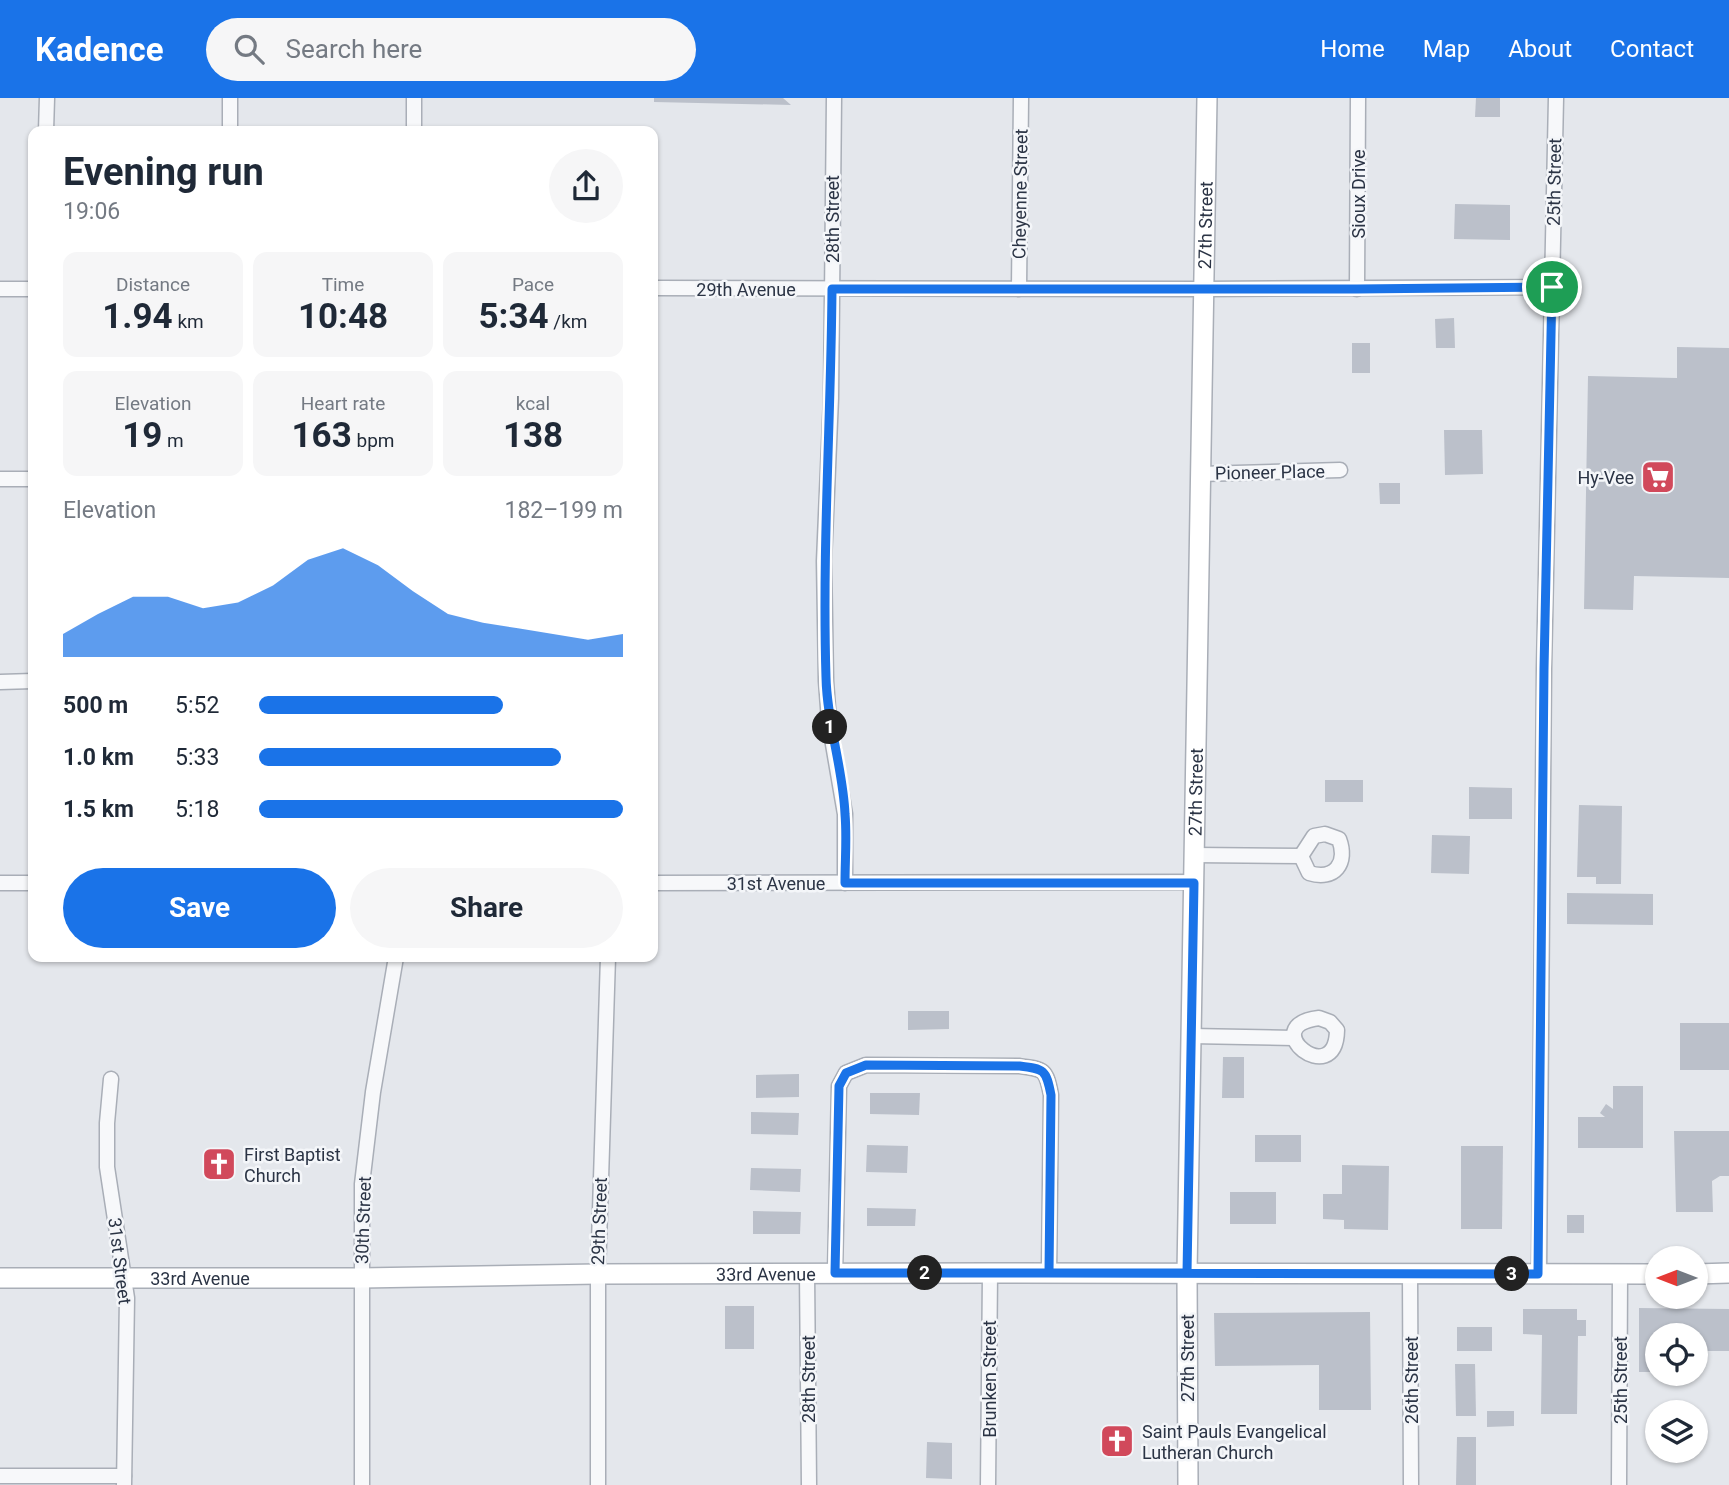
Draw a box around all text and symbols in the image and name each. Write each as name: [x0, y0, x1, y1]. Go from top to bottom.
search box: [206, 18, 696, 81]
text: Kadence: [35, 30, 164, 69]
icon: search: [230, 30, 268, 68]
text: Search here: [286, 34, 422, 64]
text: Home: [1320, 35, 1385, 63]
text: Map: [1423, 35, 1470, 63]
text: About: [1508, 35, 1572, 63]
text: Contact: [1610, 35, 1694, 63]
street label: Cheyenne Street: [1008, 129, 1032, 259]
street label: 25th Street: [1543, 138, 1565, 226]
button: share: [549, 149, 623, 223]
street label: Sioux Drive: [1348, 149, 1369, 239]
text: Evening run: [63, 150, 264, 194]
street label: 28th Street: [822, 175, 843, 263]
street label: 27th Street: [1194, 181, 1216, 269]
text: 19:06: [63, 198, 120, 225]
pin: [1522, 257, 1582, 317]
icon: arrive: [1533, 268, 1571, 306]
text: Distance: [116, 273, 190, 296]
text: Time: [322, 273, 364, 296]
text: Pace: [512, 273, 554, 296]
street label: 29th Avenue: [696, 279, 796, 300]
text: 1.94: [102, 296, 173, 337]
text: 10:48: [298, 296, 388, 337]
text: 5:34: [479, 296, 549, 337]
text: km: [173, 310, 204, 333]
text: /km: [549, 310, 587, 333]
text: Elevation: [115, 392, 191, 415]
text: Heart rate: [301, 392, 385, 415]
text: kcal: [516, 392, 550, 415]
text: 19: [122, 415, 162, 456]
text: 163: [292, 415, 352, 456]
text: 138: [503, 415, 563, 456]
text: m: [162, 429, 184, 452]
text: bpm: [352, 429, 394, 452]
supermarket icon: Hy-Vee: [1639, 458, 1677, 496]
street label: Pioneer Place: [1215, 461, 1325, 483]
place label: Hy-Vee: [1578, 467, 1634, 488]
text: Elevation: [63, 497, 156, 524]
text: 182–199 m: [504, 497, 623, 524]
text: 500 m: [63, 692, 128, 719]
text: 5:52: [175, 692, 219, 719]
pin: 1: [812, 710, 848, 744]
text: 1: [824, 715, 835, 738]
text: 1.0 km: [63, 744, 134, 771]
text: 5:33: [175, 744, 219, 771]
street label: 27th Street: [1184, 748, 1206, 836]
text: 1.5 km: [63, 796, 134, 823]
text: 5:18: [175, 796, 219, 823]
button: Save: [63, 868, 336, 948]
button: Share: [350, 868, 623, 948]
street label: 31st Avenue: [727, 873, 825, 894]
place label: First Baptist Church: [244, 1144, 341, 1186]
church icon: First Baptist Church: [200, 1145, 238, 1183]
street label: 30th Street: [351, 1176, 375, 1264]
street label: 29th Street: [587, 1177, 611, 1265]
street label: 31st Street: [104, 1216, 136, 1306]
north arrow: [1645, 1246, 1708, 1309]
map controls: [1645, 1246, 1708, 1463]
pin: 2: [908, 1256, 942, 1290]
pin: 3: [1494, 1256, 1530, 1292]
text: 2: [919, 1261, 930, 1284]
text: 3: [1506, 1262, 1517, 1285]
street label: 33rd Avenue: [716, 1263, 816, 1284]
street label: 33rd Avenue: [150, 1268, 250, 1289]
street label: 27th Street: [1177, 1314, 1198, 1402]
street label: Brunken Street: [979, 1320, 1000, 1438]
button: locate: [1645, 1323, 1708, 1386]
street label: 28th Street: [798, 1335, 819, 1423]
street label: 26th Street: [1401, 1336, 1422, 1424]
street label: 25th Street: [1610, 1336, 1631, 1424]
button: layers: [1645, 1400, 1708, 1463]
place label: Saint Pauls Evangelical Lutheran Church: [1142, 1421, 1327, 1463]
church icon: Saint Pauls Evangelical Lutheran Church: [1098, 1422, 1136, 1460]

